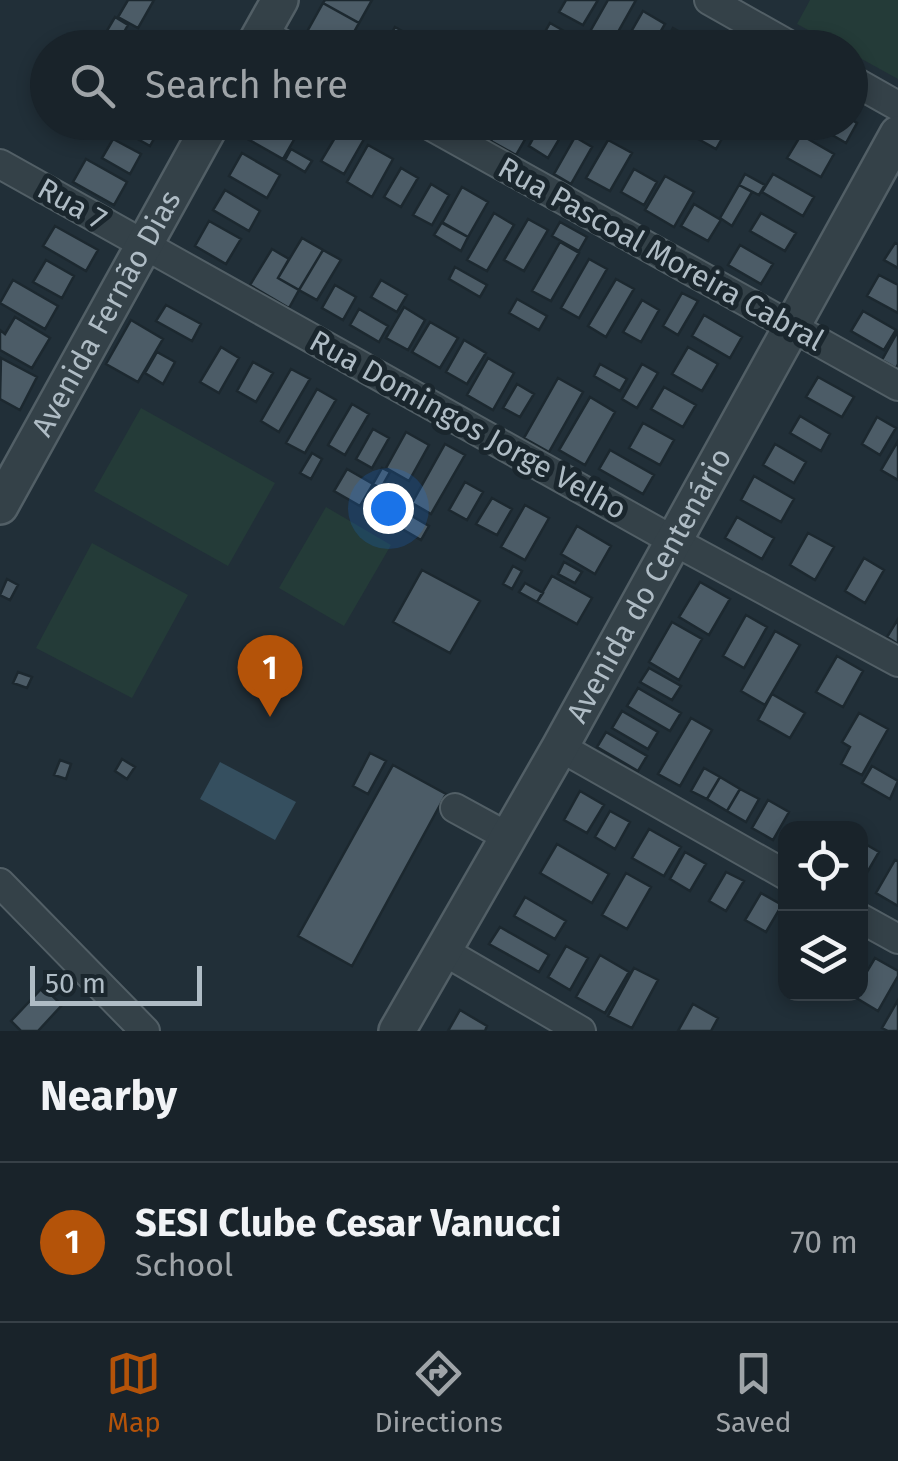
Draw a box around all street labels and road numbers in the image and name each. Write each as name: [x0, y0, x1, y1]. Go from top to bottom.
street label: Rua Pascoal Moreira Cabral: [492, 149, 830, 359]
street label: Rua 7: [31, 171, 113, 237]
street label: Avenida Fernão Dias: [24, 184, 189, 443]
street label: Rua Domingos Jorge Velho: [303, 323, 633, 527]
street label: Avenida do Centenário: [559, 442, 739, 729]

